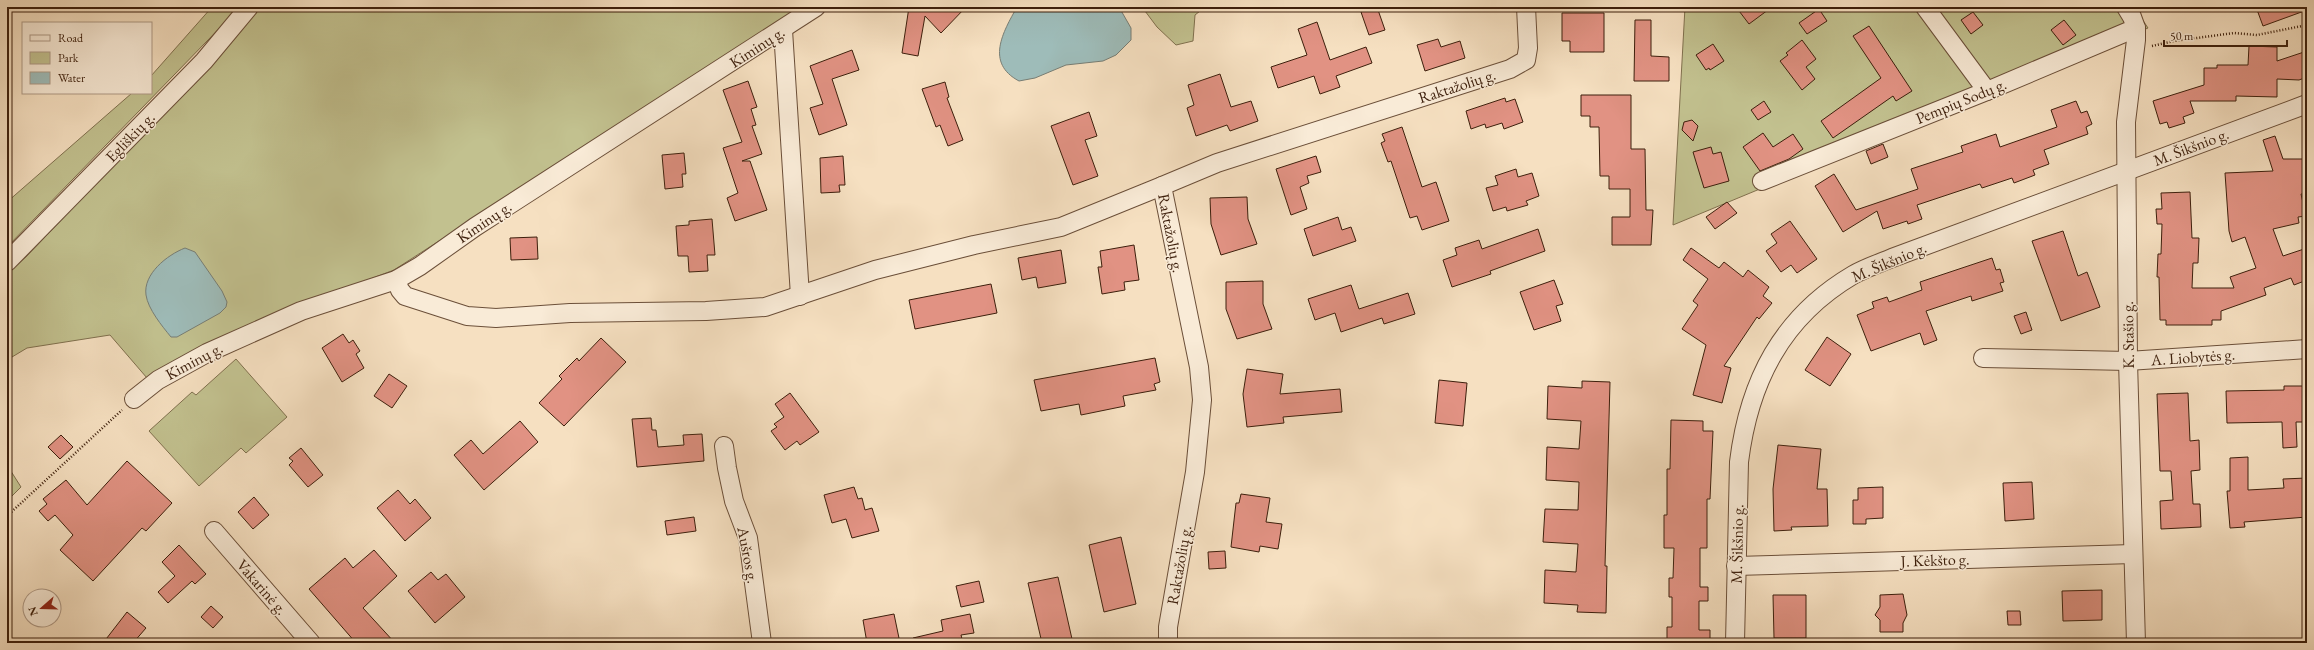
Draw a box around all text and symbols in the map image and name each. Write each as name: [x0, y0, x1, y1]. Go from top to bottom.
street label: Kiminų g.: [725, 21, 789, 73]
legend: [22, 22, 152, 94]
scale bar: [2164, 22, 2287, 48]
text: 50 m: [2170, 28, 2194, 44]
text: Road: [58, 30, 84, 46]
text: Park: [58, 50, 79, 66]
street label: Raktažolių g.: [1416, 64, 1498, 108]
text: Water: [58, 70, 85, 86]
street label: Pempių Sodų g.: [1912, 73, 2010, 129]
street label: Egliškių g.: [101, 107, 159, 167]
street label: M. Šikšnio g.: [2150, 123, 2232, 171]
street label: Raktažolių g.: [1153, 192, 1189, 274]
street label: Kiminų g.: [452, 196, 516, 248]
street label: M. Šikšnio g.: [1848, 237, 1930, 287]
street label: K. Stašio g.: [2117, 301, 2139, 369]
street label: Kiminų g.: [162, 337, 226, 385]
street label: A. Liobytės g.: [2149, 344, 2236, 370]
street label: M. Šikšnio g.: [1726, 504, 1748, 584]
street label: Aušros g.: [732, 524, 764, 585]
street label: Raktažolių g.: [1162, 524, 1196, 606]
street label: J. Kėkšto g.: [1898, 548, 1970, 572]
street label: Vakarinė g.: [232, 555, 292, 619]
north arrow: [22, 588, 62, 628]
text: N: [24, 605, 41, 618]

